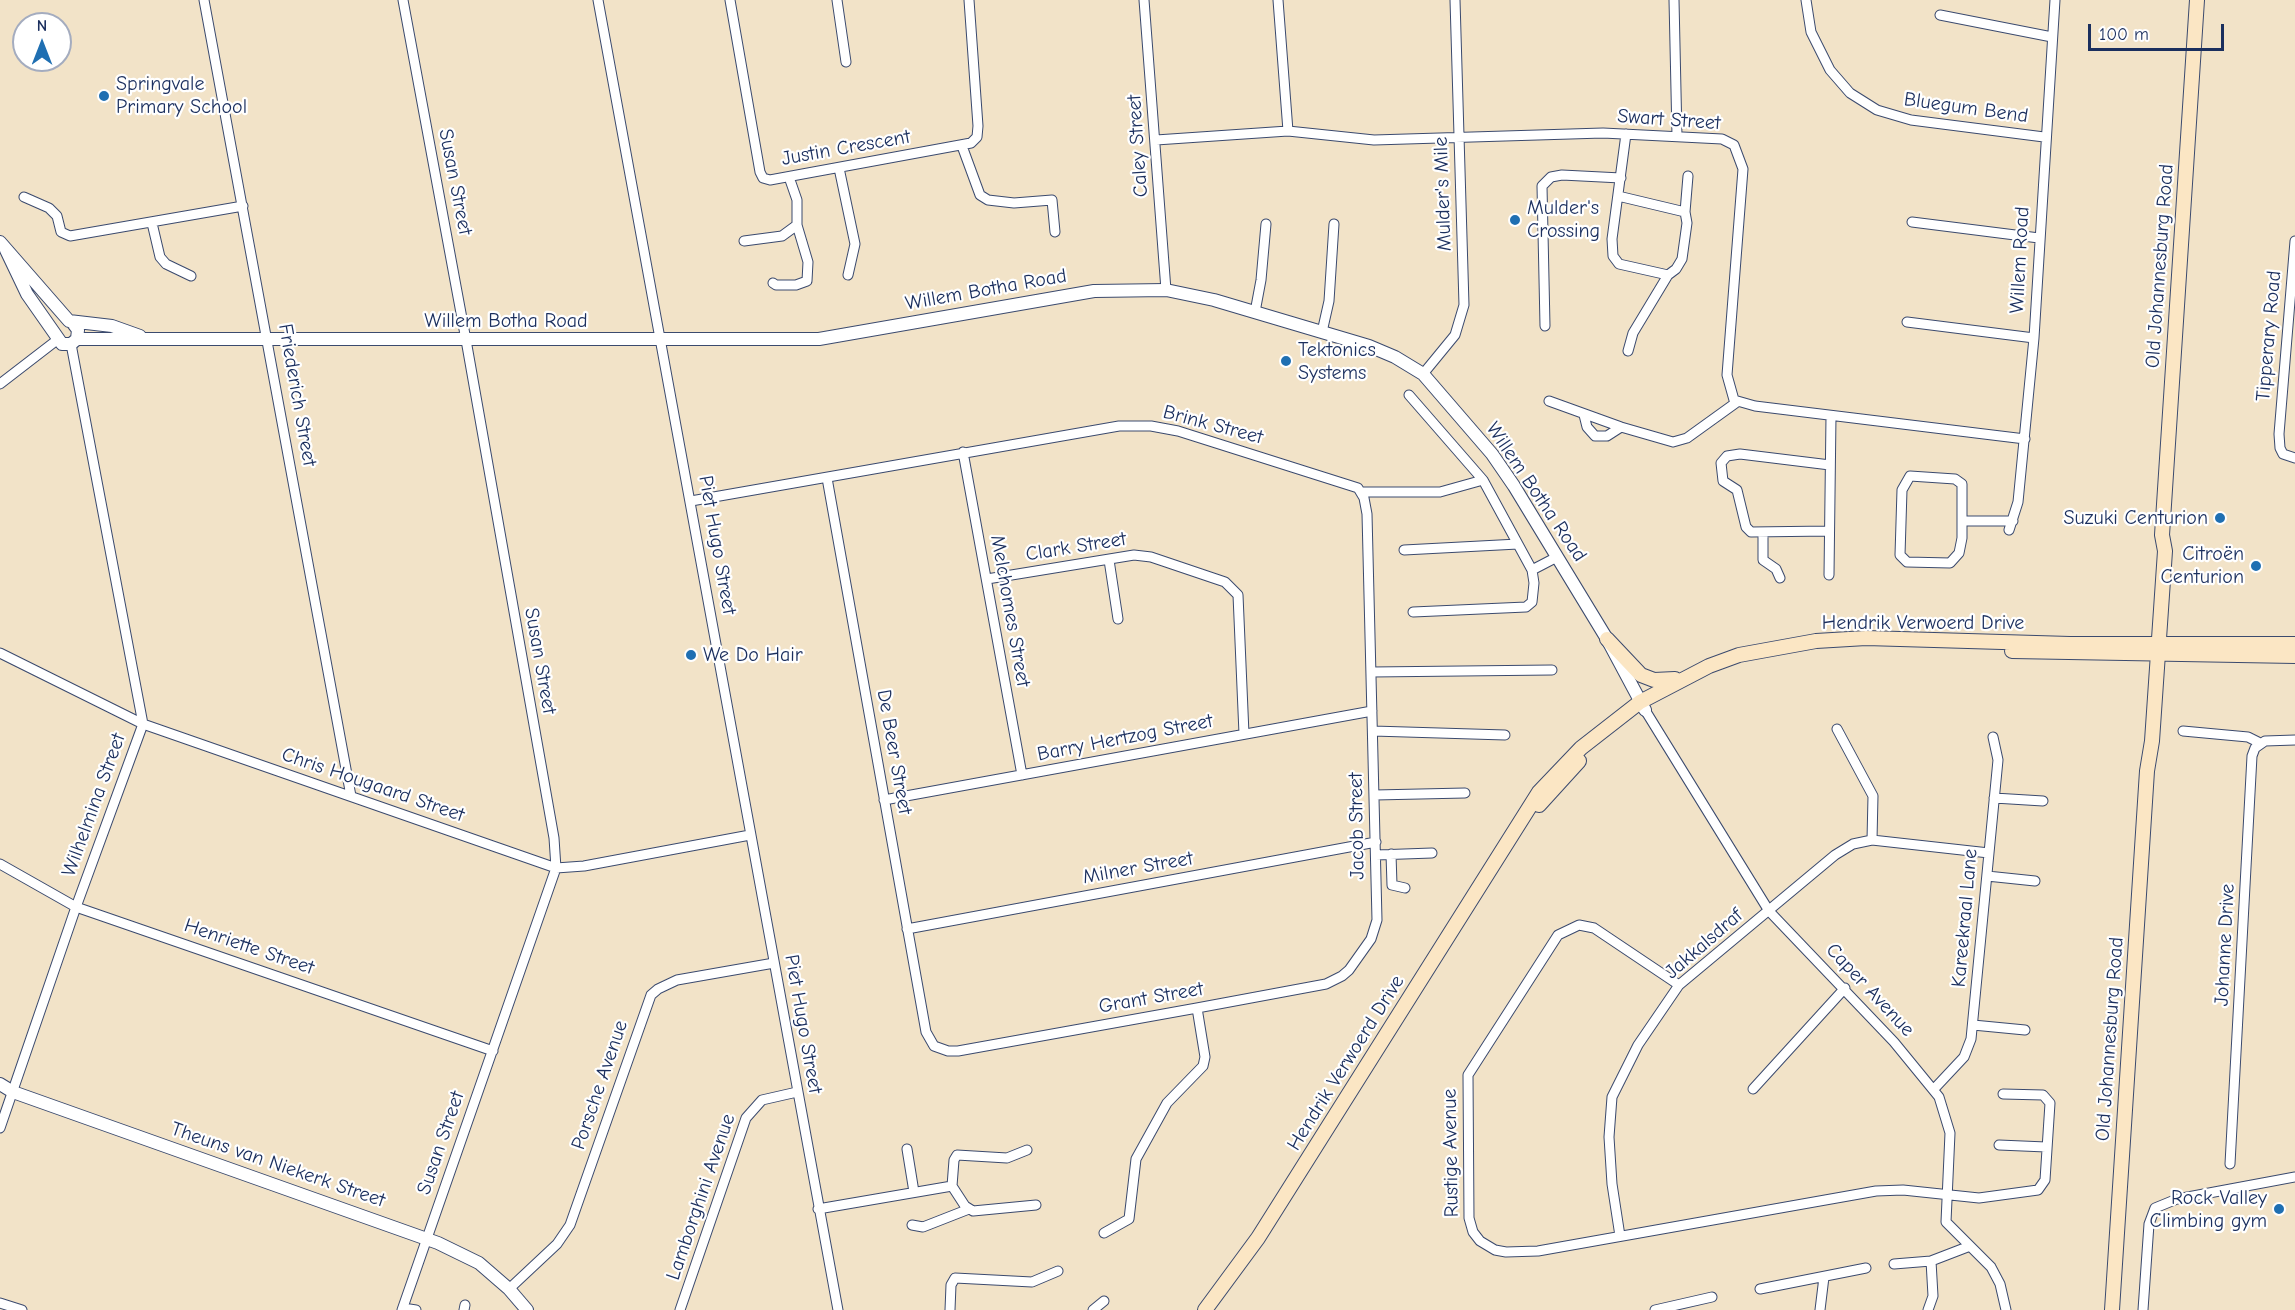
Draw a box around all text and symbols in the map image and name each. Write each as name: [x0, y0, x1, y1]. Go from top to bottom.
north arrow: [12, 12, 72, 72]
scale bar: [2091, 12, 2228, 50]
text: N: [37, 17, 47, 35]
text: 100 m: [2099, 24, 2149, 45]
place label: Springvale Primary School: [116, 72, 247, 119]
street label: Bluegum Bend: [1902, 87, 2030, 129]
marker: Springvale Primary School: [97, 89, 111, 103]
street label: Caley Street: [1122, 94, 1154, 198]
street label: Swart Street: [1617, 104, 1721, 136]
street label: Justin Crescent: [780, 125, 912, 171]
street label: Susan Street: [433, 127, 477, 237]
street label: Mulder's Mile: [1429, 136, 1457, 252]
street label: Old Johannesburg Road: [2141, 163, 2179, 369]
place label: Mulder's Crossing: [1527, 196, 1600, 243]
street label: Willem Road: [2005, 206, 2035, 314]
marker: Mulder's Crossing: [1508, 213, 1522, 227]
street label: Willem Botha Road: [904, 264, 1068, 316]
street label: Tipperary Road: [2251, 270, 2287, 402]
street label: Willem Botha Road: [424, 309, 588, 333]
street label: Friederich Street: [273, 322, 321, 468]
place label: Tektonics Systems: [1298, 338, 1376, 385]
marker: Tektonics Systems: [1279, 354, 1293, 368]
street label: Brink Street: [1160, 400, 1266, 450]
street label: Willem Botha Road: [1480, 418, 1592, 566]
street label: Piet Hugo Street: [693, 474, 741, 616]
place label: Suzuki Centurion: [2064, 506, 2208, 530]
marker: Suzuki Centurion: [2213, 511, 2227, 525]
street label: Clark Street: [1024, 527, 1128, 567]
street label: Melchomes Street: [985, 533, 1035, 689]
place label: Citroën Centurion: [2161, 542, 2244, 589]
marker: Citroën Centurion: [2249, 559, 2263, 573]
street label: Susan Street: [519, 606, 561, 716]
street label: Hendrik Verwoerd Drive: [1822, 611, 2024, 635]
place label: We Do Hair: [703, 643, 803, 667]
marker: We Do Hair: [684, 648, 698, 662]
street label: De Beer Street: [871, 688, 917, 816]
street label: Barry Hertzog Street: [1035, 709, 1215, 767]
street label: Wilhelmina Street: [57, 730, 131, 880]
street label: Chris Hougaard Street: [278, 742, 468, 828]
street label: Jacob Street: [1344, 772, 1370, 880]
street label: Milner Street: [1081, 847, 1195, 889]
street label: Kareekraal Lane: [1947, 848, 1983, 988]
street label: Johanne Drive: [2210, 883, 2240, 1007]
street label: Jakkalsdraf: [1660, 904, 1748, 984]
street label: Henriette Street: [181, 914, 317, 980]
street label: Old Johannesburg Road: [2091, 936, 2129, 1142]
street label: Caper Avenue: [1821, 938, 1919, 1042]
street label: Piet Hugo Street: [779, 953, 827, 1095]
street label: Hendrik Verwoerd Drive: [1282, 971, 1410, 1155]
street label: Grant Street: [1097, 977, 1205, 1019]
street label: Porsche Avenue: [567, 1017, 633, 1153]
street label: Susan Street: [412, 1088, 470, 1198]
street label: Rustige Avenue: [1438, 1088, 1464, 1218]
street label: Lamborghini Avenue: [661, 1111, 741, 1283]
street label: Theuns van Niekerk Street: [168, 1117, 388, 1213]
place label: Rock Valley Climbing gym: [2150, 1186, 2267, 1233]
marker: Rock Valley Climbing gym: [2272, 1202, 2286, 1216]

